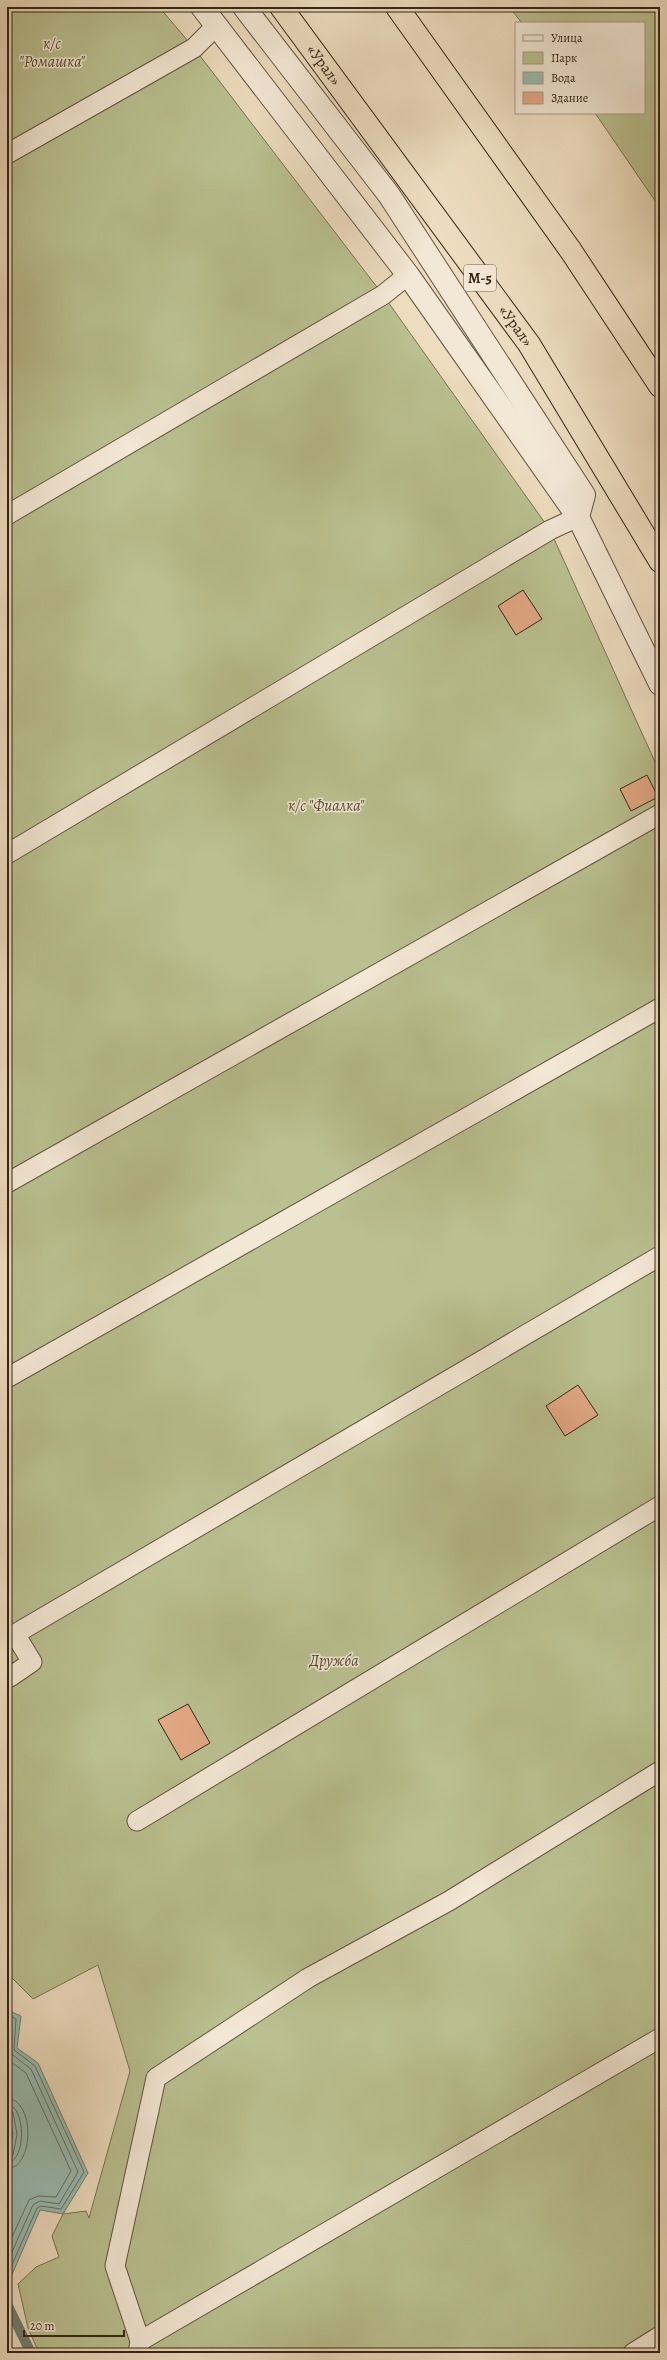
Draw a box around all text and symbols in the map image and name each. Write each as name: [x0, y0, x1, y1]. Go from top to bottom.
legend: [515, 22, 645, 114]
text: Улица: [551, 30, 583, 46]
park label: к/с "Ромашка": [19, 33, 85, 73]
street label: «Урал»: [301, 40, 346, 90]
text: Парк: [551, 50, 577, 66]
text: Вода: [551, 70, 576, 86]
text: Здание: [551, 90, 588, 106]
road number: М-5: [464, 265, 496, 291]
street label: «Урал»: [493, 301, 538, 351]
park label: к/с "Фиалка": [288, 795, 364, 817]
park label: Дружба: [308, 1650, 359, 1672]
scale bar: [24, 2312, 124, 2338]
text: 20 m: [30, 2318, 54, 2334]

